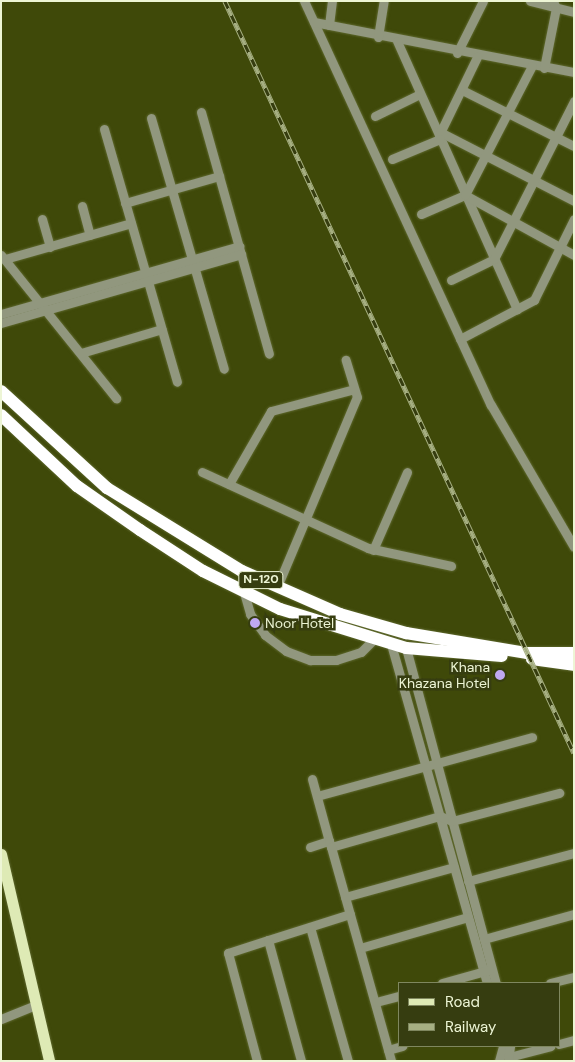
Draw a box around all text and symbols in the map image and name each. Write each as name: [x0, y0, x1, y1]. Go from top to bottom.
road number: N-120: [237, 570, 285, 590]
place label: Noor Hotel: [265, 615, 334, 631]
marker: Noor Hotel: [249, 617, 261, 629]
place label: Khana Khazana Hotel: [399, 659, 490, 692]
marker: Khana Khazana Hotel: [494, 669, 506, 681]
legend: [398, 982, 560, 1047]
text: Road: [445, 992, 480, 1012]
text: Railway: [445, 1017, 496, 1037]

